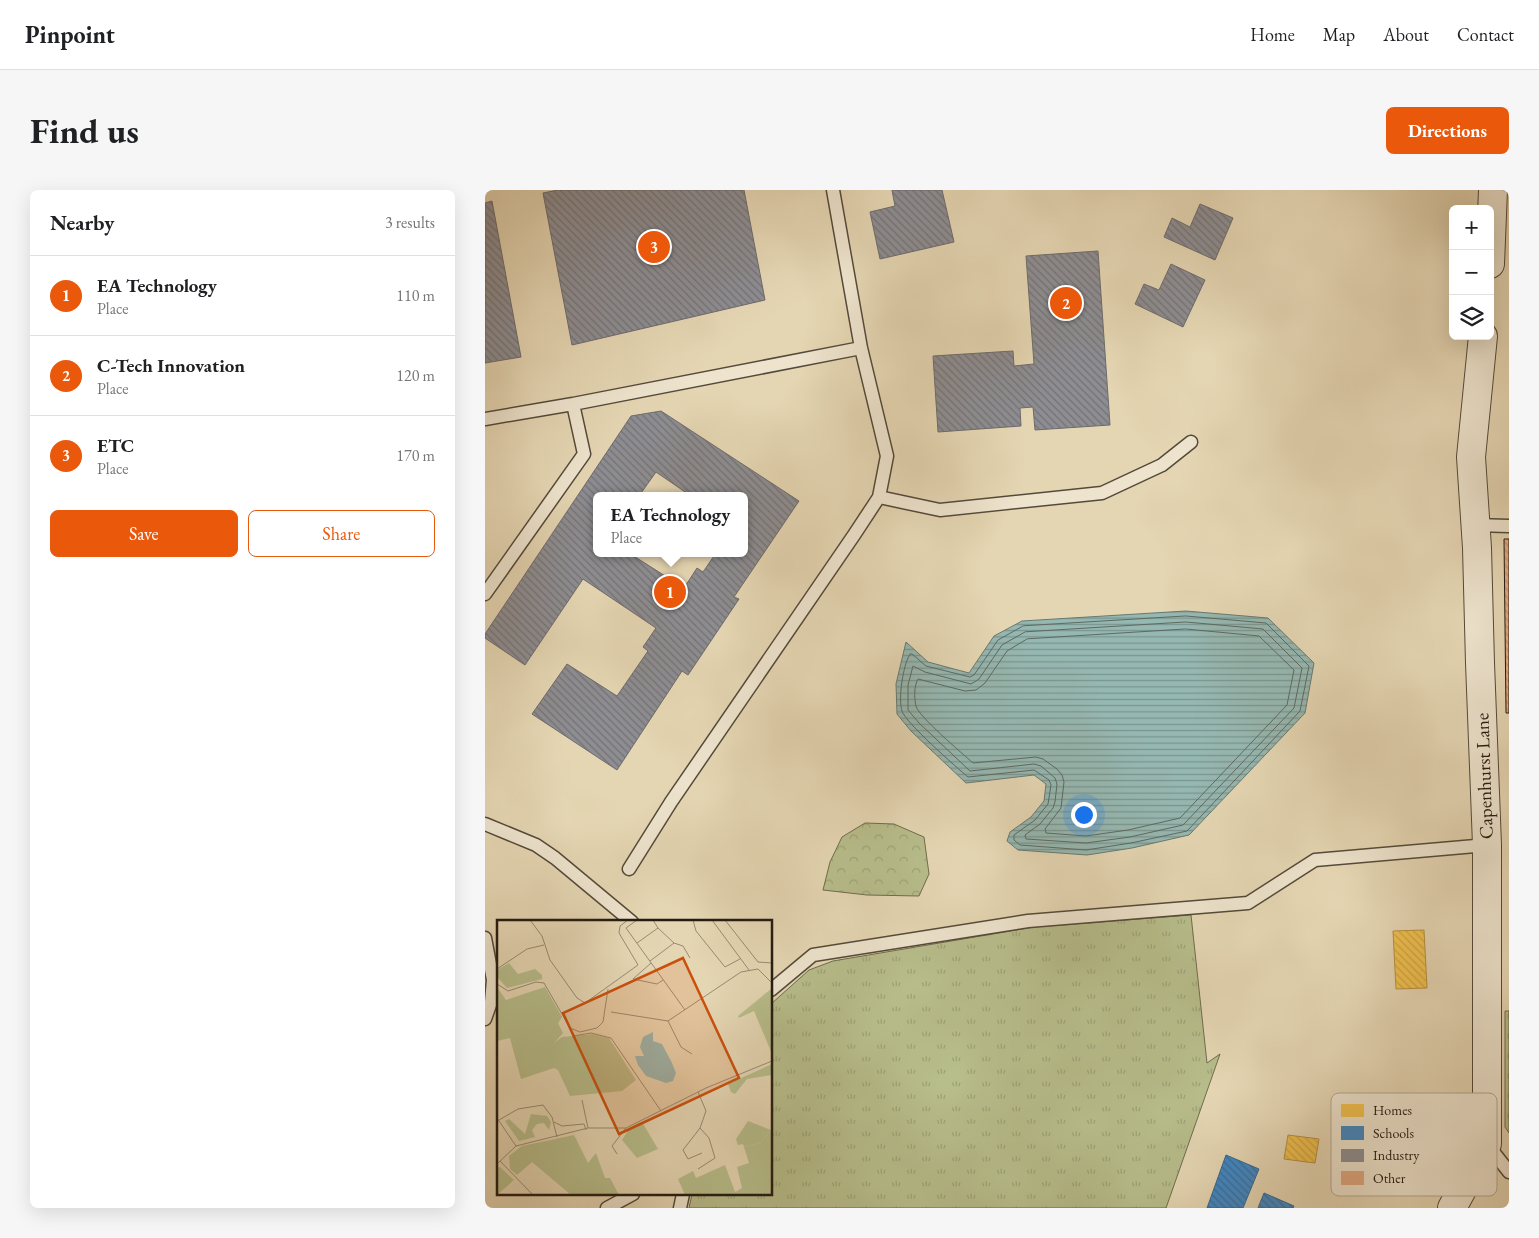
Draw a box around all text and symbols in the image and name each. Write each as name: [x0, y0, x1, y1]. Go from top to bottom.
text: Pinpoint: [25, 19, 115, 50]
text: Home: [1250, 23, 1295, 46]
text: Map: [1323, 23, 1355, 46]
text: About: [1383, 23, 1429, 46]
text: Contact: [1457, 23, 1514, 46]
button: Directions: [1386, 107, 1509, 154]
text: Find us: [30, 108, 139, 153]
map controls: [1449, 205, 1494, 340]
button: +: [1449, 205, 1494, 250]
text: Nearby: [50, 209, 114, 236]
text: 3 results: [385, 212, 435, 233]
pin: 3: [638, 228, 670, 266]
button: −: [1449, 250, 1494, 295]
text: EA Technology: [97, 273, 217, 298]
pin: 2: [1050, 284, 1082, 322]
text: 1: [62, 285, 70, 306]
text: 110 m: [396, 285, 435, 306]
button: layers: [1449, 295, 1494, 340]
text: Place: [97, 298, 129, 319]
text: C-Tech Innovation: [97, 353, 245, 378]
text: 2: [62, 365, 70, 386]
text: 120 m: [396, 365, 435, 386]
text: Place: [97, 378, 129, 399]
text: ETC: [97, 433, 134, 458]
text: 3: [62, 445, 70, 466]
text: 170 m: [396, 445, 435, 466]
text: Place: [97, 458, 129, 479]
popup: [593, 492, 748, 557]
text: EA Technology: [611, 502, 730, 527]
button: Save: [50, 510, 238, 557]
button: Share: [248, 510, 435, 557]
text: Place: [611, 527, 642, 548]
pin: 1: [654, 573, 686, 611]
street label: Capenhurst Lane: [1469, 712, 1499, 840]
your location: [1071, 802, 1097, 828]
inset map: [497, 920, 773, 1196]
legend: [1331, 1093, 1497, 1196]
text: Homes: [1373, 1101, 1413, 1119]
text: Schools: [1373, 1124, 1414, 1142]
text: Industry: [1373, 1146, 1420, 1164]
text: Other: [1373, 1169, 1406, 1187]

